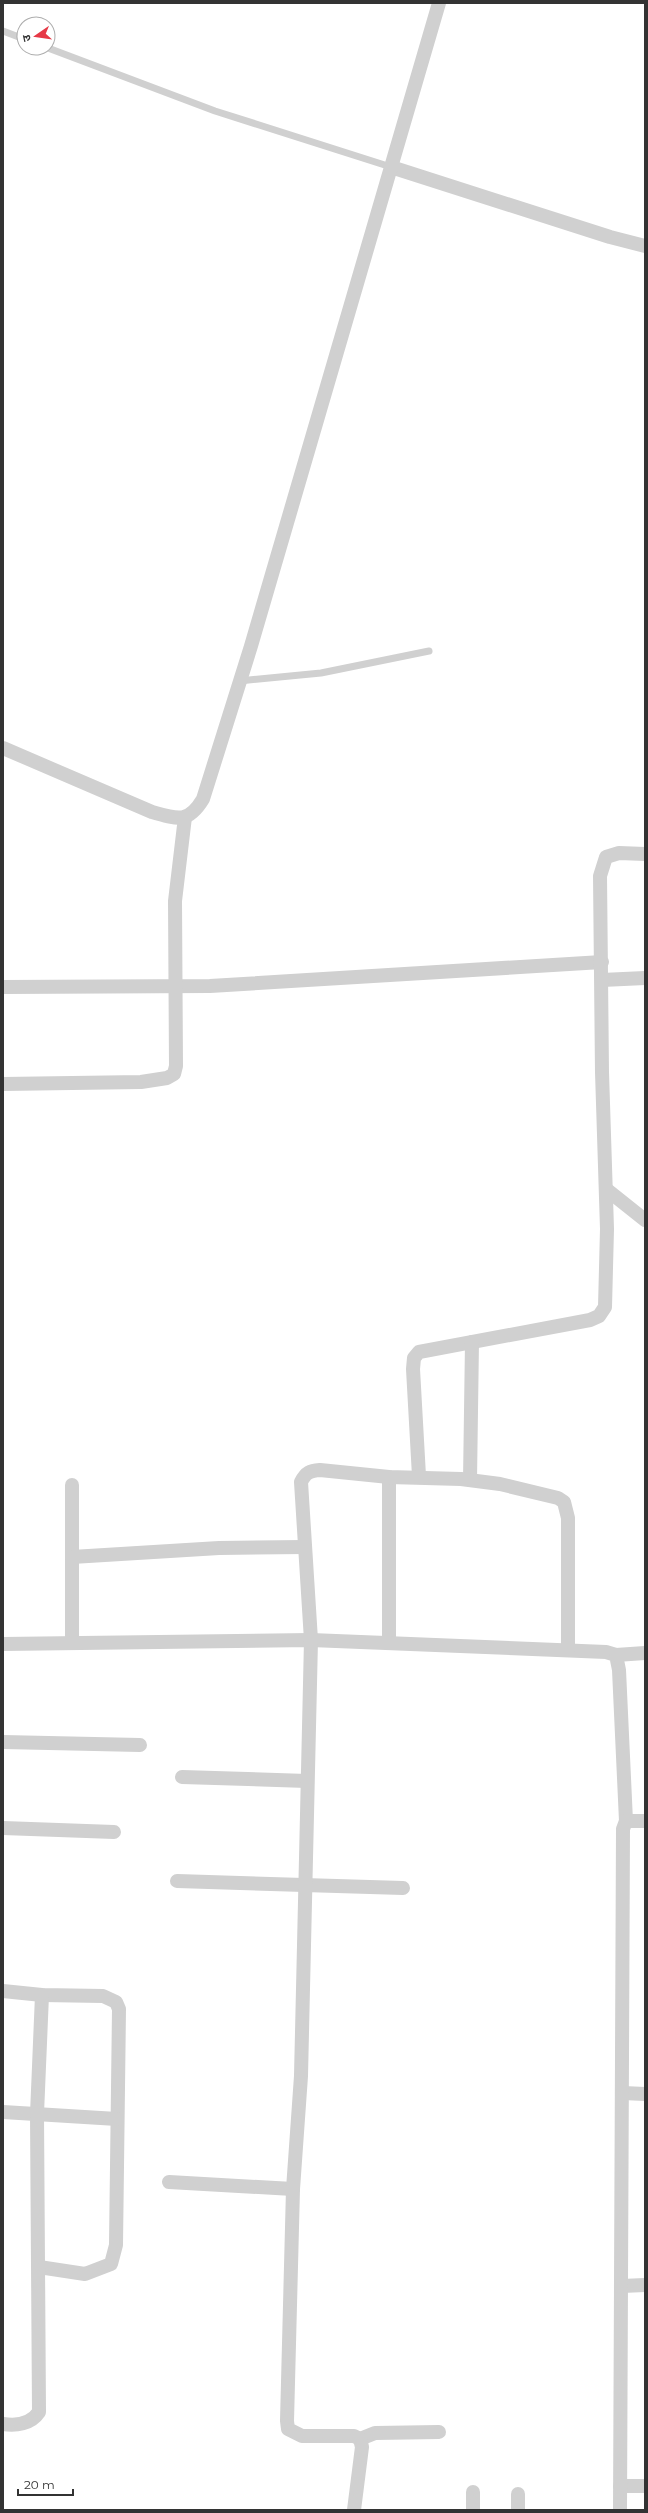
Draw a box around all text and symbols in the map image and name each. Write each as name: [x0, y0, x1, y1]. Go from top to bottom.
north arrow: [16, 16, 56, 56]
text: उ: [19, 33, 34, 43]
scale bar: [18, 2471, 73, 2497]
text: 20 m: [24, 2477, 55, 2492]

